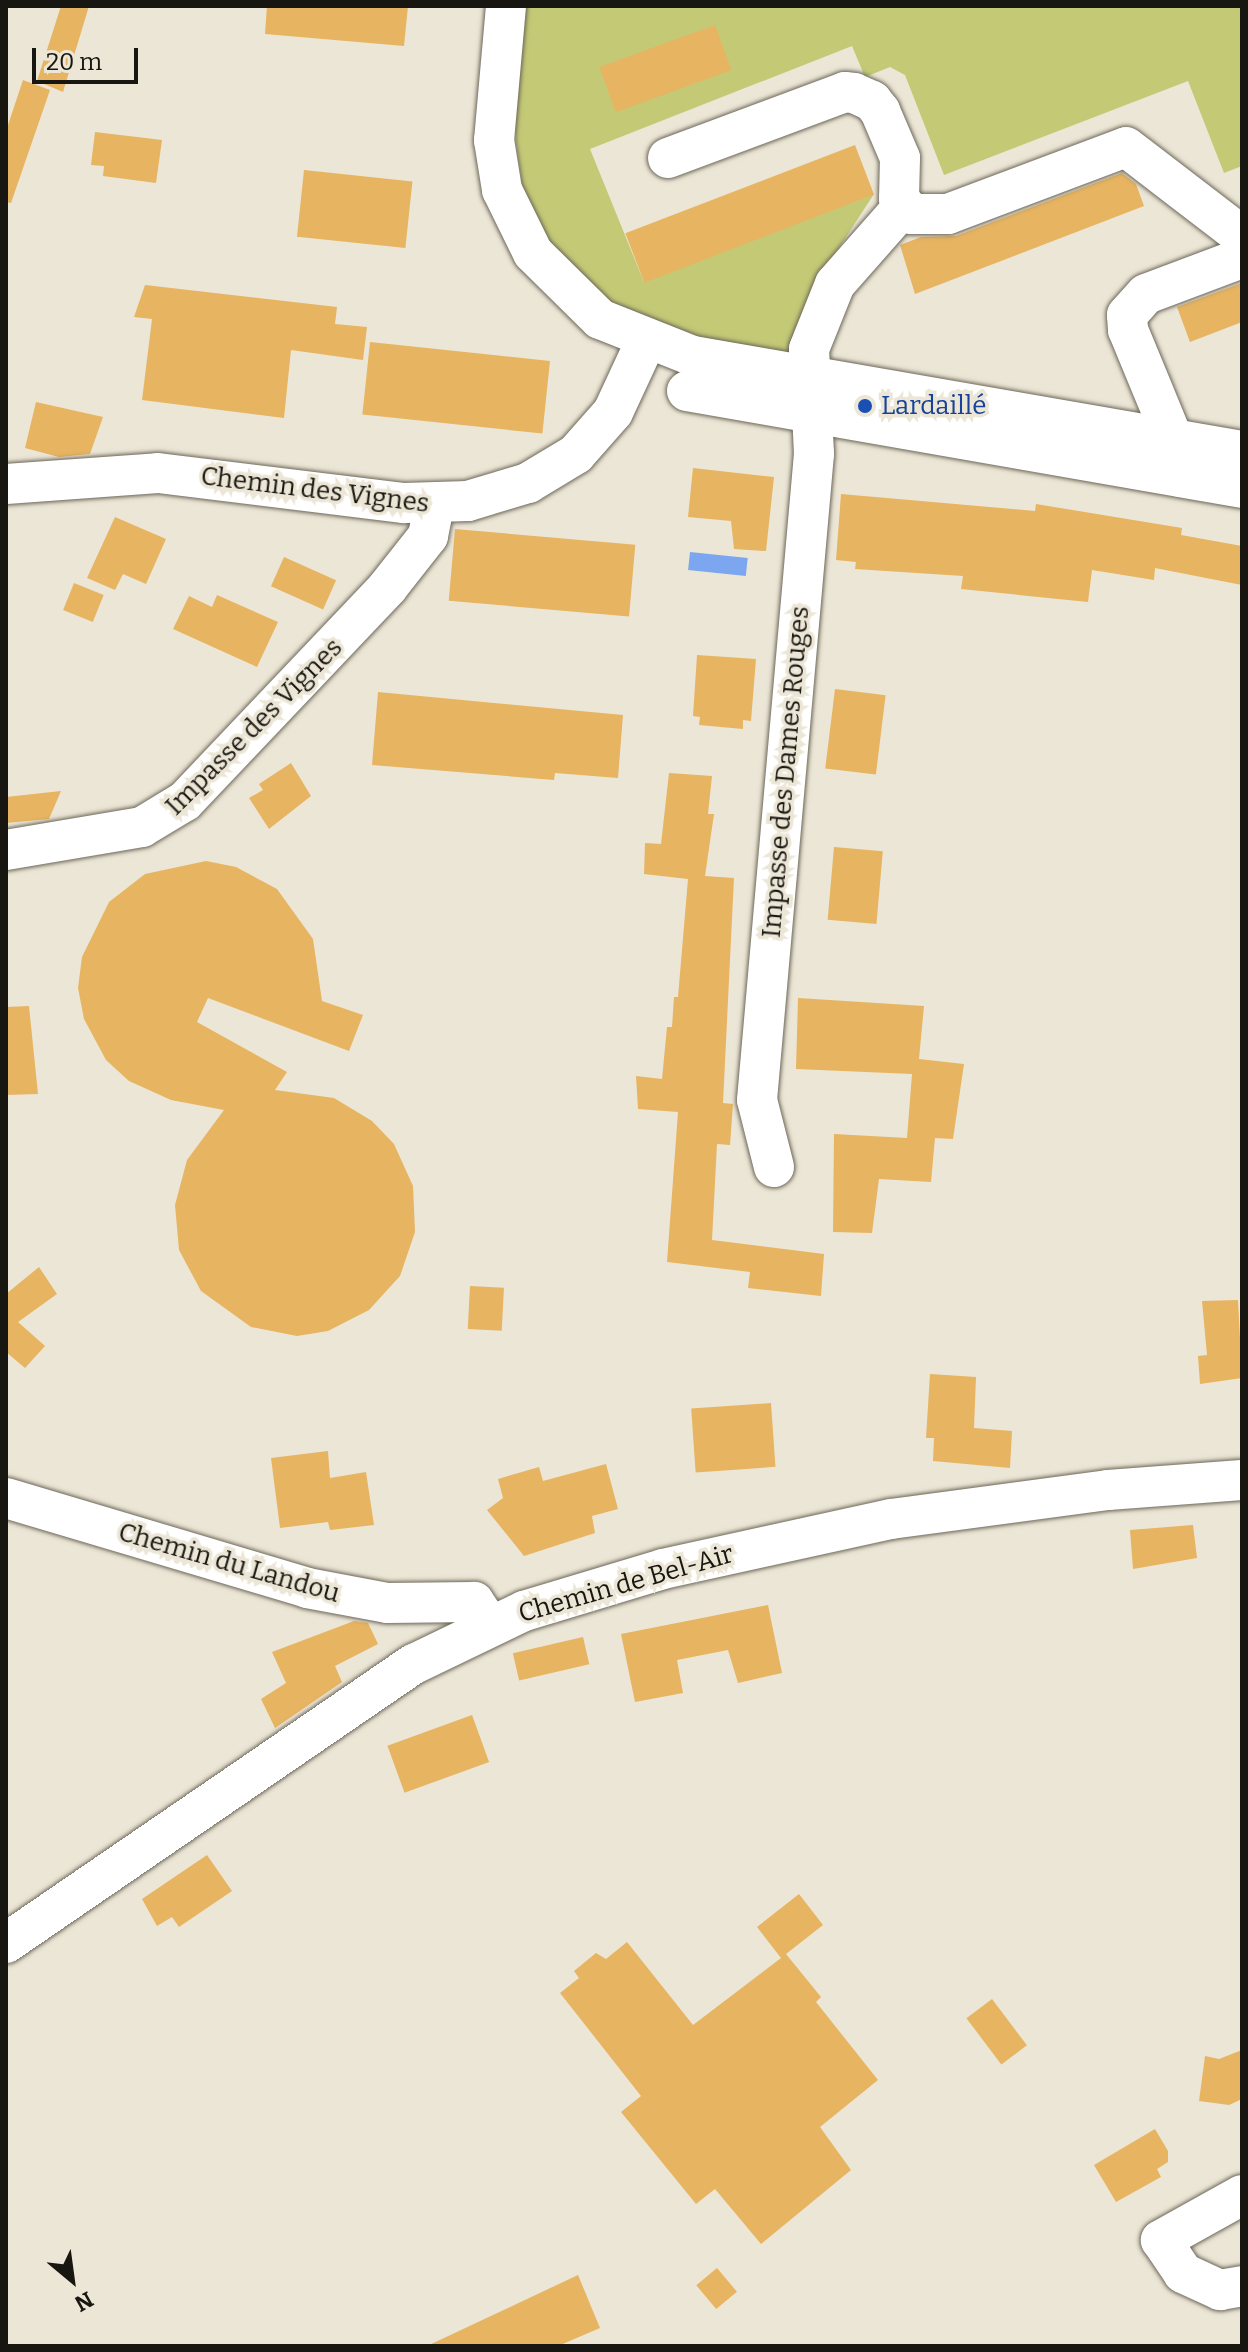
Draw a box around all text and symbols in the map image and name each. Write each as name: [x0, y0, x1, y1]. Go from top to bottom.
scale bar: [36, 32, 142, 82]
text: 20 m: [46, 48, 102, 76]
place label: Lardaillé: [881, 390, 986, 422]
marker: Lardaillé: [856, 397, 874, 415]
street label: Chemin des Vignes: [199, 461, 431, 519]
street label: Impasse des Dames Rouges: [756, 605, 816, 939]
street label: Impasse des Vignes: [159, 632, 349, 822]
street label: Chemin du Landou: [115, 1517, 343, 1609]
street label: Chemin de Bel-Air: [515, 1538, 737, 1630]
north arrow: [32, 2240, 112, 2320]
text: N: [70, 2286, 98, 2317]

